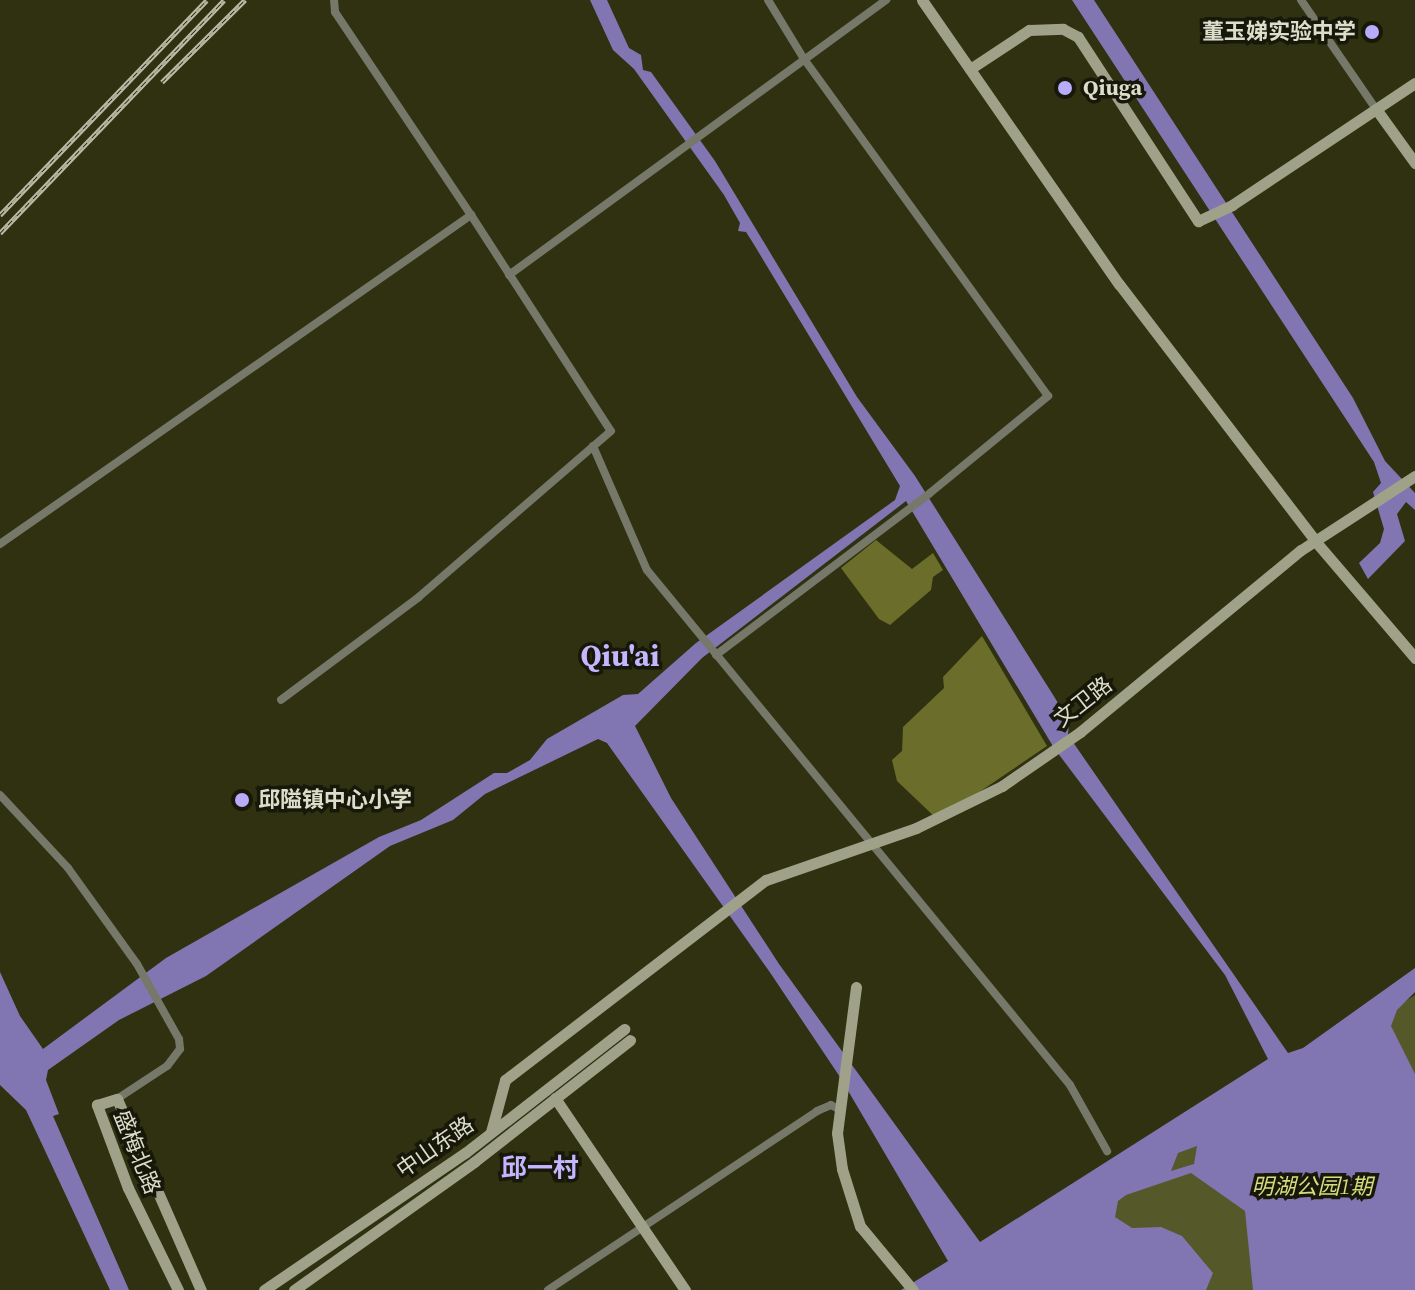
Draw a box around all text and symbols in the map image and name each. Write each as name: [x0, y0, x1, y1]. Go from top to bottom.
place label: 董玉娣实验中学: [1202, 19, 1356, 45]
marker: 董玉娣实验中学: [1363, 23, 1381, 41]
place label: Qiuga: [1083, 75, 1142, 101]
marker: Qiuga: [1054, 77, 1076, 99]
district label: Qiu'ai: [581, 638, 659, 674]
street label: 文卫路: [1049, 671, 1117, 733]
place label: 邱隘镇中心小学: [258, 787, 412, 813]
marker: 邱隘镇中心小学: [233, 791, 251, 809]
street label: 盛梅北路: [108, 1106, 166, 1198]
street label: 中山东路: [391, 1111, 479, 1183]
district label: 邱一村: [501, 1153, 579, 1185]
park label: 明湖公园1期: [1251, 1174, 1373, 1200]

